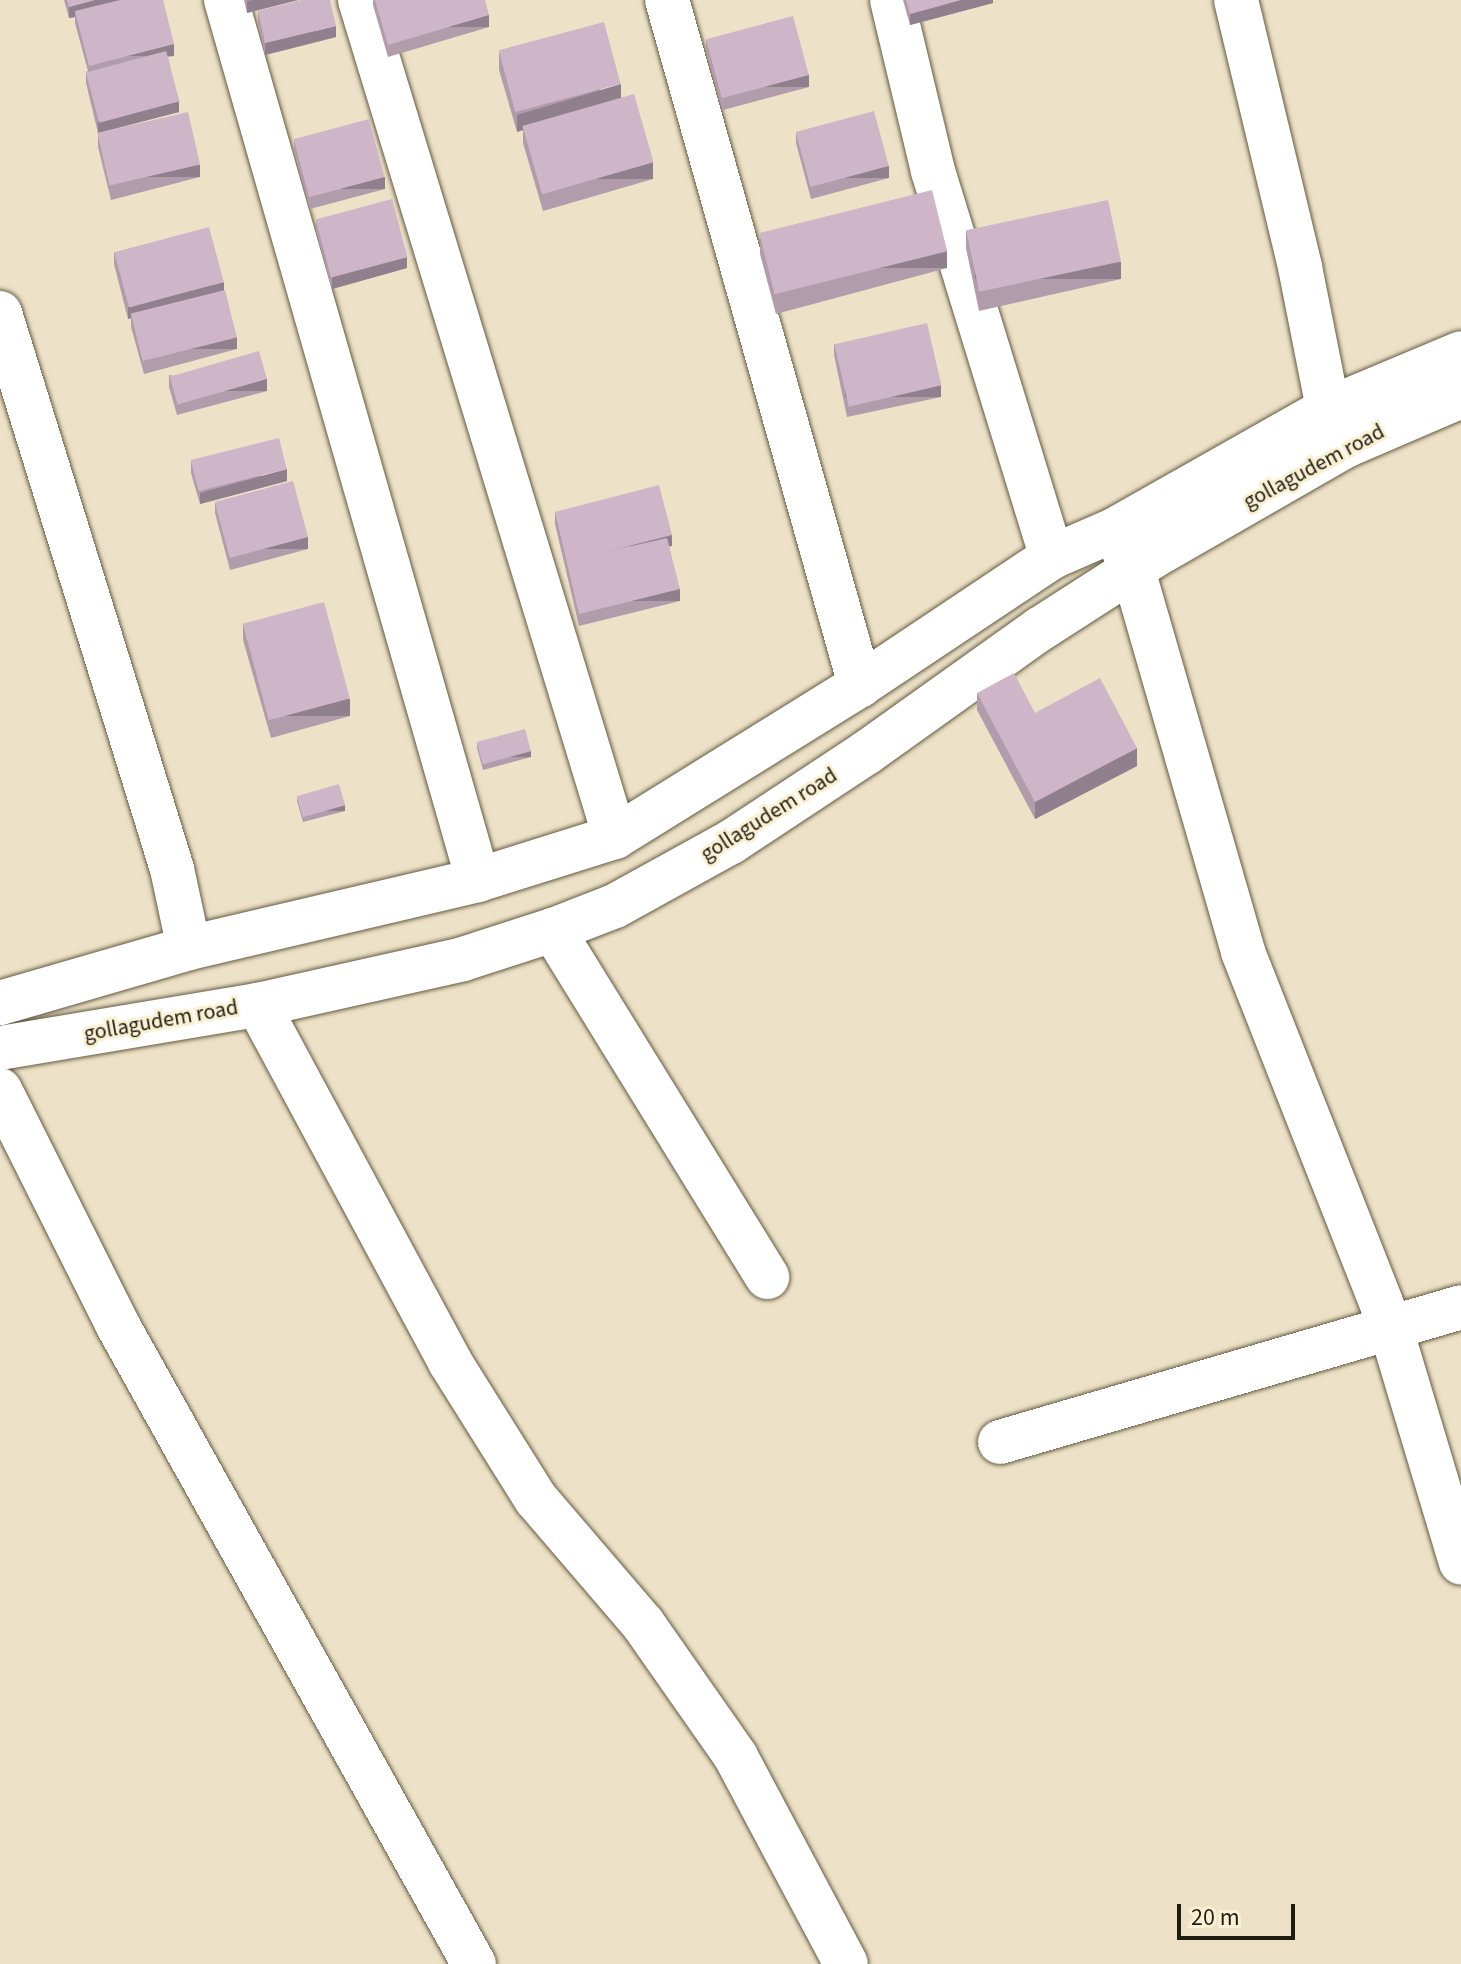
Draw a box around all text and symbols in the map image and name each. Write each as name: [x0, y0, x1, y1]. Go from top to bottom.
street label: gollagudem road: [1239, 419, 1389, 515]
street label: gollagudem road: [696, 762, 842, 868]
street label: gollagudem road: [82, 994, 240, 1048]
scale bar: [1181, 1888, 1299, 1938]
text: 20 m: [1191, 1900, 1240, 1935]

